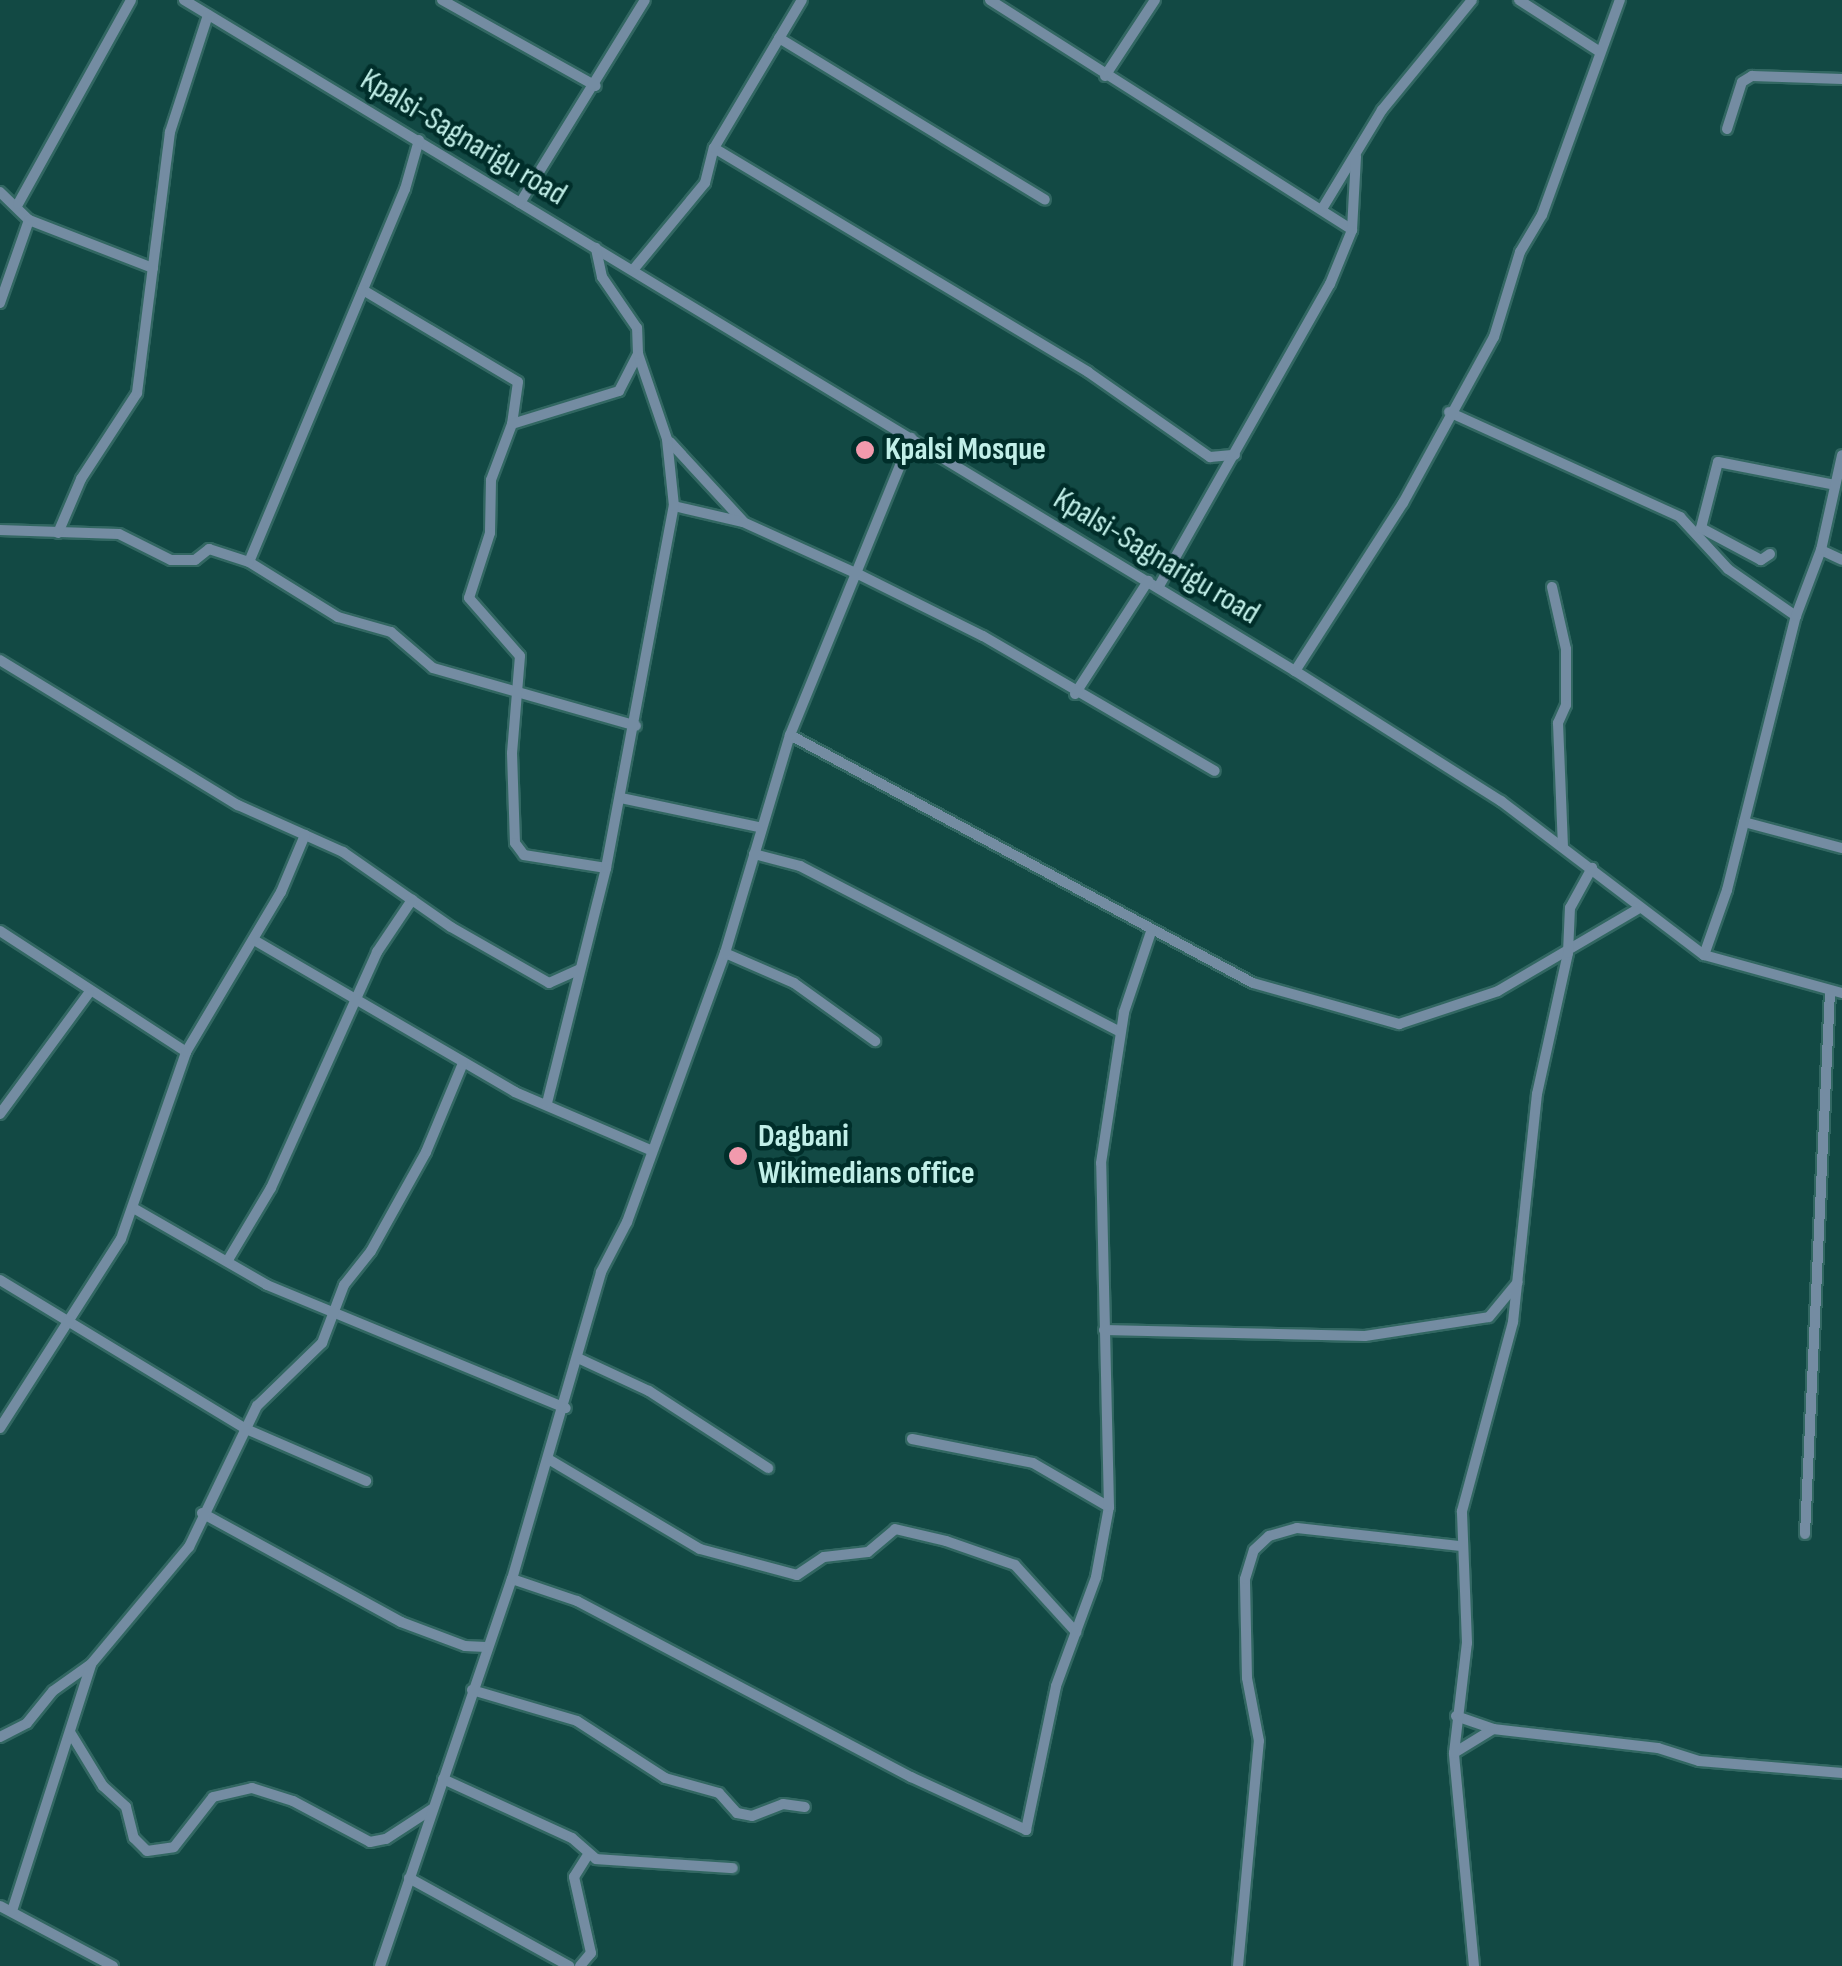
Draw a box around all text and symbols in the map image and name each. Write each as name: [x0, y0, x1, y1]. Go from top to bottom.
street label: Kpalsi-Sagnarigu road: [353, 61, 573, 215]
place label: Kpalsi Mosque: [885, 431, 1046, 469]
marker: Kpalsi Mosque: [854, 439, 876, 461]
street label: Kpalsi-Sagnarigu road: [1046, 480, 1266, 634]
place label: Dagbani Wikimedians office: [758, 1119, 975, 1194]
marker: Dagbani Wikimedians office: [727, 1145, 749, 1167]

